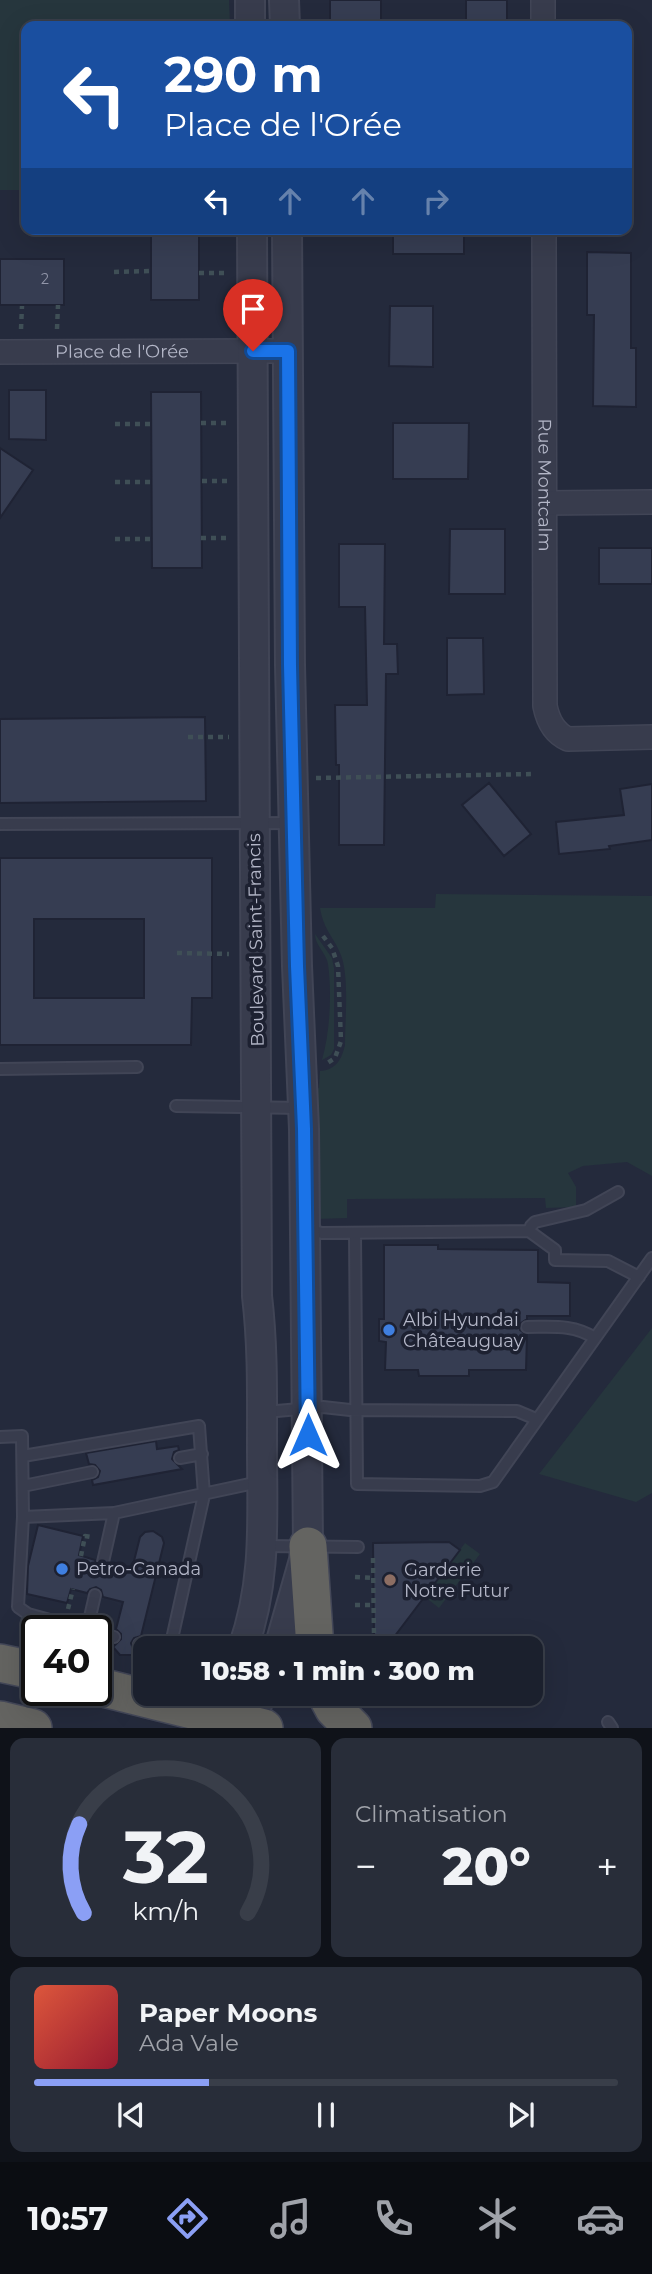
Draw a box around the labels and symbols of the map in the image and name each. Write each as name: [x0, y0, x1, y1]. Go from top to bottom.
house number: 2: [41, 270, 49, 288]
pin: [223, 279, 283, 351]
street label: Place de l'Orée: [55, 340, 189, 363]
street label: Rue Montcalm: [533, 418, 556, 552]
street label: Boulevard Saint-Francis: [243, 833, 269, 1047]
place label: Albi Hyundai Châteauguay: [403, 1309, 524, 1352]
marker: Albi Hyundai Châteauguay: [381, 1322, 397, 1338]
position arrow: [271, 1398, 345, 1472]
place label: Petro-Canada: [76, 1558, 201, 1580]
place label: Garderie Notre Futur: [404, 1559, 510, 1602]
marker: Petro-Canada: [54, 1561, 70, 1577]
marker: Garderie Notre Futur: [382, 1572, 398, 1588]
speed limit sign: 40: [21, 1615, 112, 1706]

